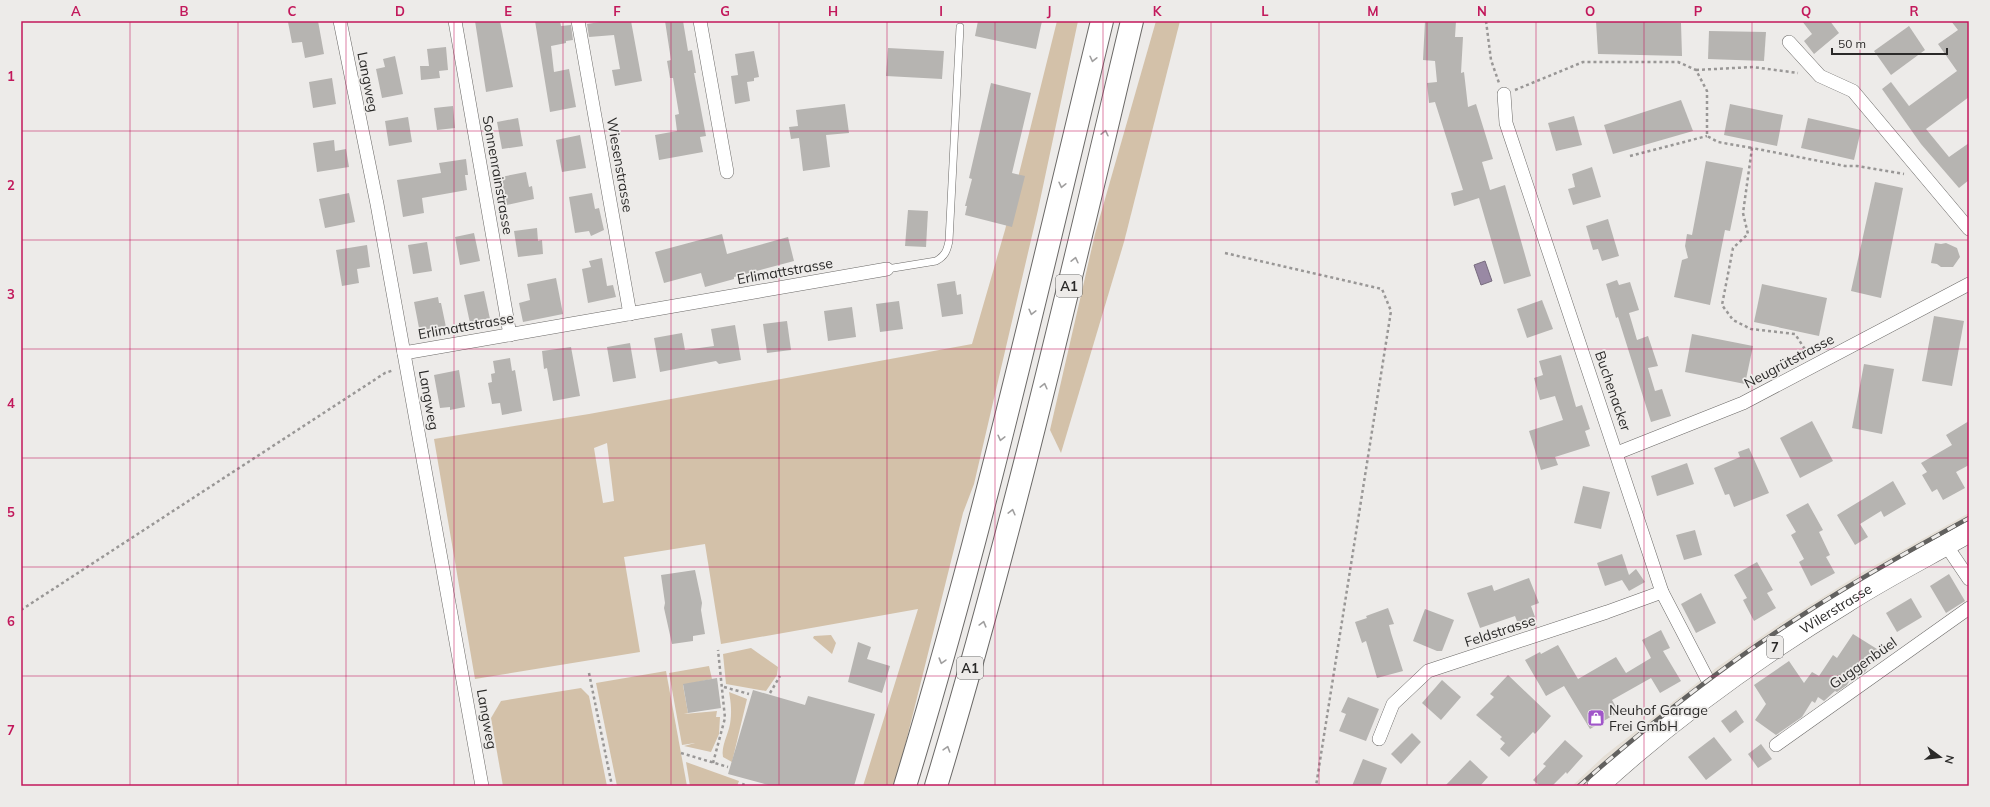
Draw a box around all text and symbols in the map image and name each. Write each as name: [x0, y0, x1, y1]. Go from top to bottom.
text: A: [71, 3, 81, 19]
text: B: [180, 3, 189, 19]
text: C: [288, 3, 297, 19]
text: D: [395, 3, 405, 19]
text: E: [504, 3, 512, 19]
text: F: [613, 3, 621, 19]
text: G: [720, 3, 730, 19]
text: H: [828, 3, 838, 19]
text: I: [939, 3, 943, 19]
text: J: [1047, 3, 1051, 19]
text: K: [1153, 3, 1163, 19]
text: L: [1261, 3, 1269, 19]
text: M: [1367, 3, 1379, 19]
text: N: [1477, 3, 1487, 19]
text: O: [1585, 3, 1595, 19]
text: P: [1694, 3, 1703, 19]
text: Q: [1801, 3, 1811, 19]
text: R: [1909, 3, 1919, 19]
scale bar: [1832, 30, 1947, 56]
text: 50 m: [1838, 36, 1866, 51]
street label: Langweg: [353, 50, 383, 114]
one-way arrow: [1089, 56, 1097, 62]
text: 1: [7, 68, 15, 84]
street label: Sonnenrainstrasse: [479, 114, 517, 236]
street label: Wiesenstrasse: [603, 116, 637, 214]
one-way arrow: [1101, 130, 1109, 137]
text: 2: [7, 177, 15, 193]
one-way arrow: [1059, 182, 1067, 189]
street label: Erlimattstrasse: [736, 254, 834, 288]
one-way arrow: [1070, 257, 1079, 264]
road number: A1: [1056, 275, 1082, 297]
text: 3: [7, 286, 15, 302]
street label: Erlimattstrasse: [417, 309, 515, 343]
one-way arrow: [1029, 309, 1037, 315]
street label: Neugrütstrasse: [1741, 330, 1837, 392]
street label: Buchenacker: [1591, 349, 1635, 434]
street label: Langweg: [415, 369, 443, 431]
one-way arrow: [1039, 383, 1048, 390]
text: 4: [7, 395, 15, 411]
one-way arrow: [997, 434, 1006, 441]
text: 5: [7, 504, 15, 520]
one-way arrow: [1007, 509, 1016, 516]
street label: Wilerstrasse: [1796, 579, 1875, 638]
street label: Feldstrasse: [1462, 611, 1538, 651]
text: 6: [7, 613, 15, 629]
one-way arrow: [978, 620, 987, 627]
street label: Guggenbüel: [1826, 633, 1900, 693]
road number: 7: [1767, 636, 1783, 658]
one-way arrow: [938, 657, 947, 664]
road number: A1: [957, 657, 983, 679]
street label: Langweg: [473, 688, 501, 750]
place label: Neuhof Garage Frei GmbH: [1609, 701, 1708, 735]
shop icon: Neuhof Garage Frei GmbH: [1586, 708, 1606, 728]
text: 7: [7, 722, 15, 738]
north arrow: [1920, 737, 1960, 777]
one-way arrow: [942, 745, 951, 752]
text: N: [1942, 754, 1957, 765]

